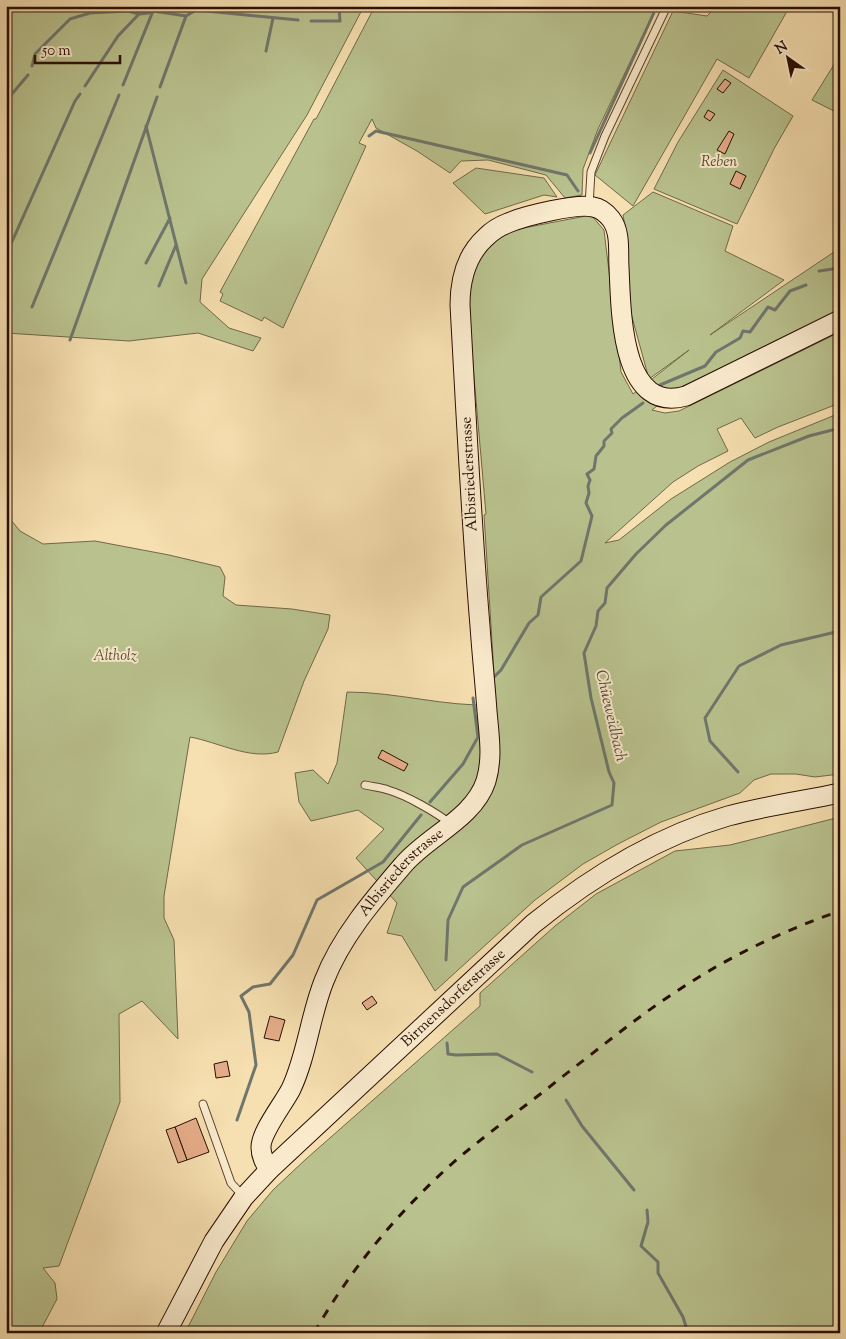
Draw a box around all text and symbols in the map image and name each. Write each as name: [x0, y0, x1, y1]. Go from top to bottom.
scale bar: [35, 32, 120, 64]
north arrow: [764, 32, 814, 82]
text: N: [772, 37, 792, 60]
text: 50 m: [41, 41, 71, 62]
park label: Reben: [701, 152, 737, 173]
street label: Albisriederstrasse: [457, 416, 483, 532]
park label: Altholz: [93, 646, 137, 667]
water label: Chüeweidbach: [588, 668, 632, 764]
street label: Albisriederstrasse: [354, 824, 448, 921]
street label: Birmensdorferstrasse: [397, 944, 510, 1052]

